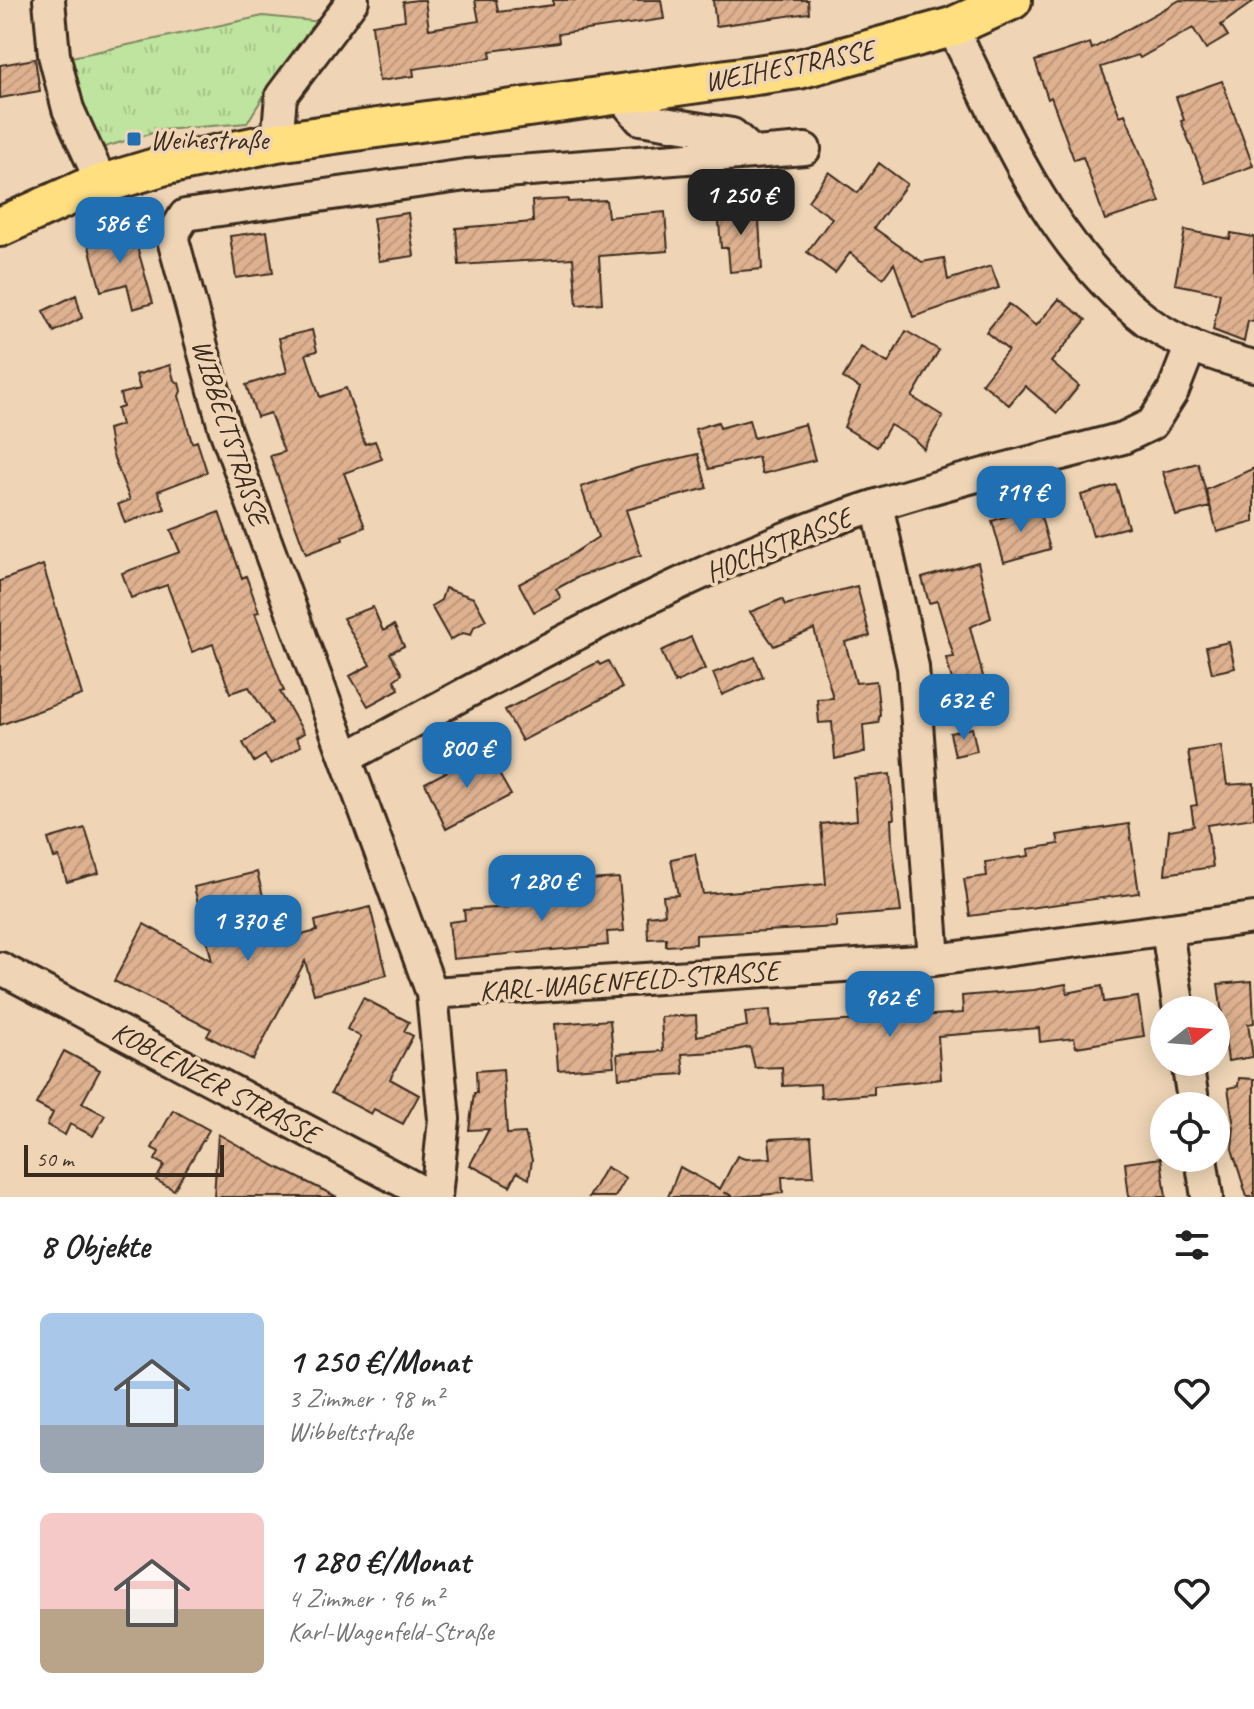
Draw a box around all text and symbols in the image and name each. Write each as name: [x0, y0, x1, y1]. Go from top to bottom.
street label: WEIHESTRASSE: [701, 31, 880, 99]
place label: Weihestraße: [150, 122, 270, 157]
marker: Weihestraße: [125, 130, 143, 148]
pin: 1 250 €: [667, 169, 815, 237]
text: 1 250 €: [706, 178, 776, 211]
pin: 586 €: [64, 197, 176, 265]
text: 586 €: [93, 206, 147, 239]
street label: WIBBELTSTRASSE: [184, 335, 278, 532]
pin: 719 €: [965, 466, 1077, 534]
text: 719 €: [995, 475, 1047, 508]
street label: HOCHSTRASSE: [700, 498, 860, 590]
pin: 632 €: [908, 674, 1020, 742]
text: 632 €: [937, 683, 991, 716]
pin: 800 €: [411, 722, 523, 790]
text: 800 €: [440, 731, 494, 764]
pin: 1 280 €: [468, 855, 616, 923]
text: 1 280 €: [506, 864, 578, 897]
pin: 1 370 €: [174, 895, 322, 963]
text: 1 370 €: [213, 904, 283, 937]
street label: KARL-WAGENFELD-STRASSE: [478, 952, 784, 1008]
pin: 962 €: [834, 971, 946, 1039]
text: 962 €: [863, 980, 917, 1013]
north arrow: [1150, 996, 1230, 1076]
map controls: [1150, 996, 1230, 1172]
street label: KOBLENZER STRASSE: [107, 1013, 328, 1153]
button: locate: [1150, 1092, 1230, 1172]
scale bar: [24, 1141, 224, 1177]
text: 50 m: [36, 1145, 73, 1173]
icon: filters: [1170, 1223, 1214, 1267]
text: 8 Objekte: [40, 1224, 150, 1267]
text: 1 250 €/Monat: [288, 1339, 470, 1382]
icon: home: [104, 1345, 200, 1441]
icon: heart: [1170, 1371, 1214, 1415]
text: 3 Zimmer · 98 m²: [288, 1382, 443, 1415]
text: Wibbeltstraße: [288, 1415, 413, 1448]
text: 1 280 €/Monat: [288, 1539, 470, 1582]
icon: home: [104, 1545, 200, 1641]
icon: heart: [1170, 1571, 1214, 1615]
text: 4 Zimmer · 96 m²: [288, 1582, 443, 1615]
text: Karl-Wagenfeld-Straße: [288, 1615, 493, 1648]

